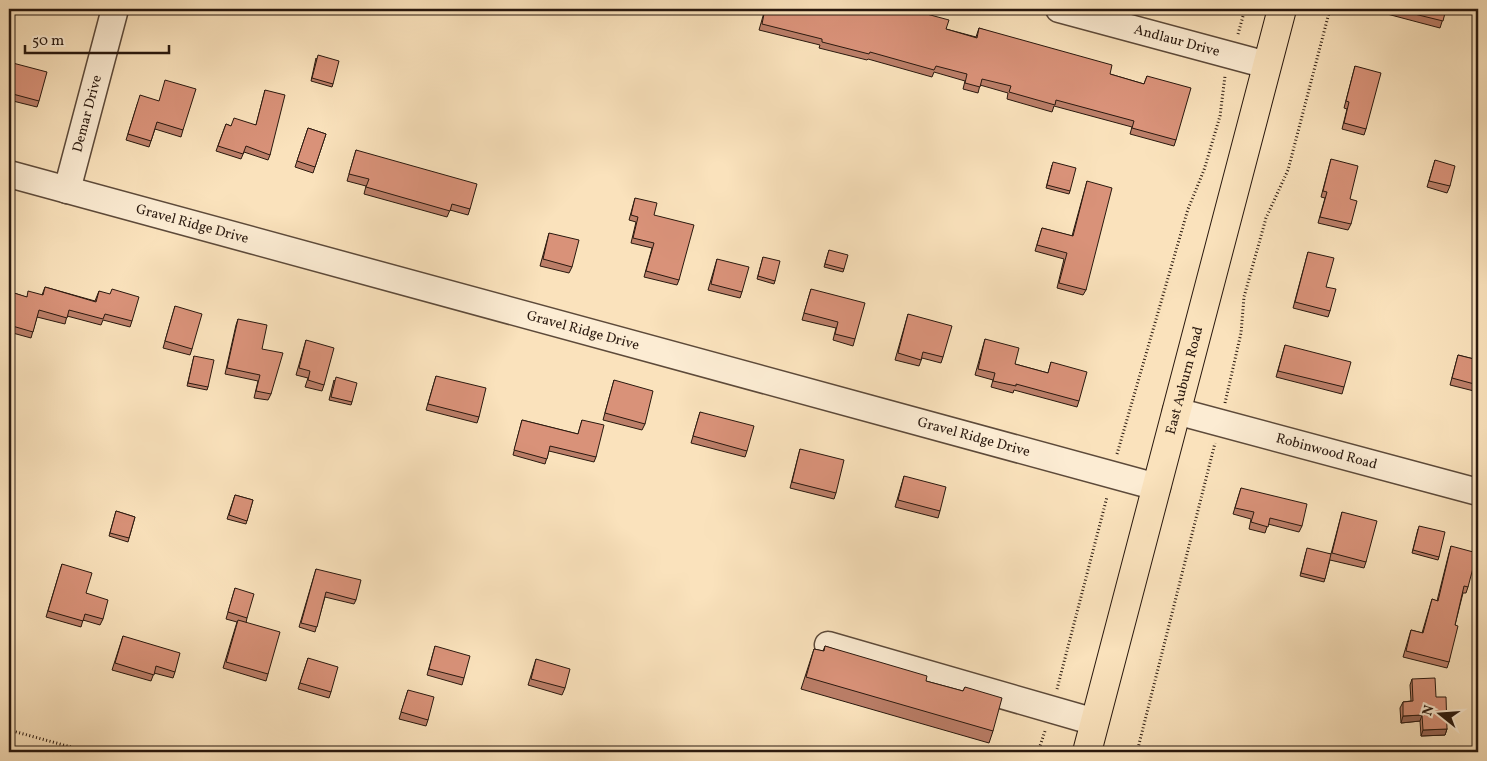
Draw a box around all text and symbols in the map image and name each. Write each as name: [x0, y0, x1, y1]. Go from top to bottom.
street label: Andlaur Drive: [1132, 20, 1222, 61]
scale bar: [25, 22, 169, 54]
text: 50 m: [32, 31, 64, 52]
street label: Demar Drive: [68, 73, 107, 154]
street label: Gravel Ridge Drive: [134, 200, 251, 249]
street label: Gravel Ridge Drive: [525, 306, 642, 355]
street label: East Auburn Road: [1161, 324, 1208, 437]
street label: Gravel Ridge Drive: [915, 413, 1033, 462]
street label: Robinwood Road: [1274, 429, 1380, 474]
north arrow: [1414, 688, 1464, 738]
text: N: [1418, 703, 1440, 718]

